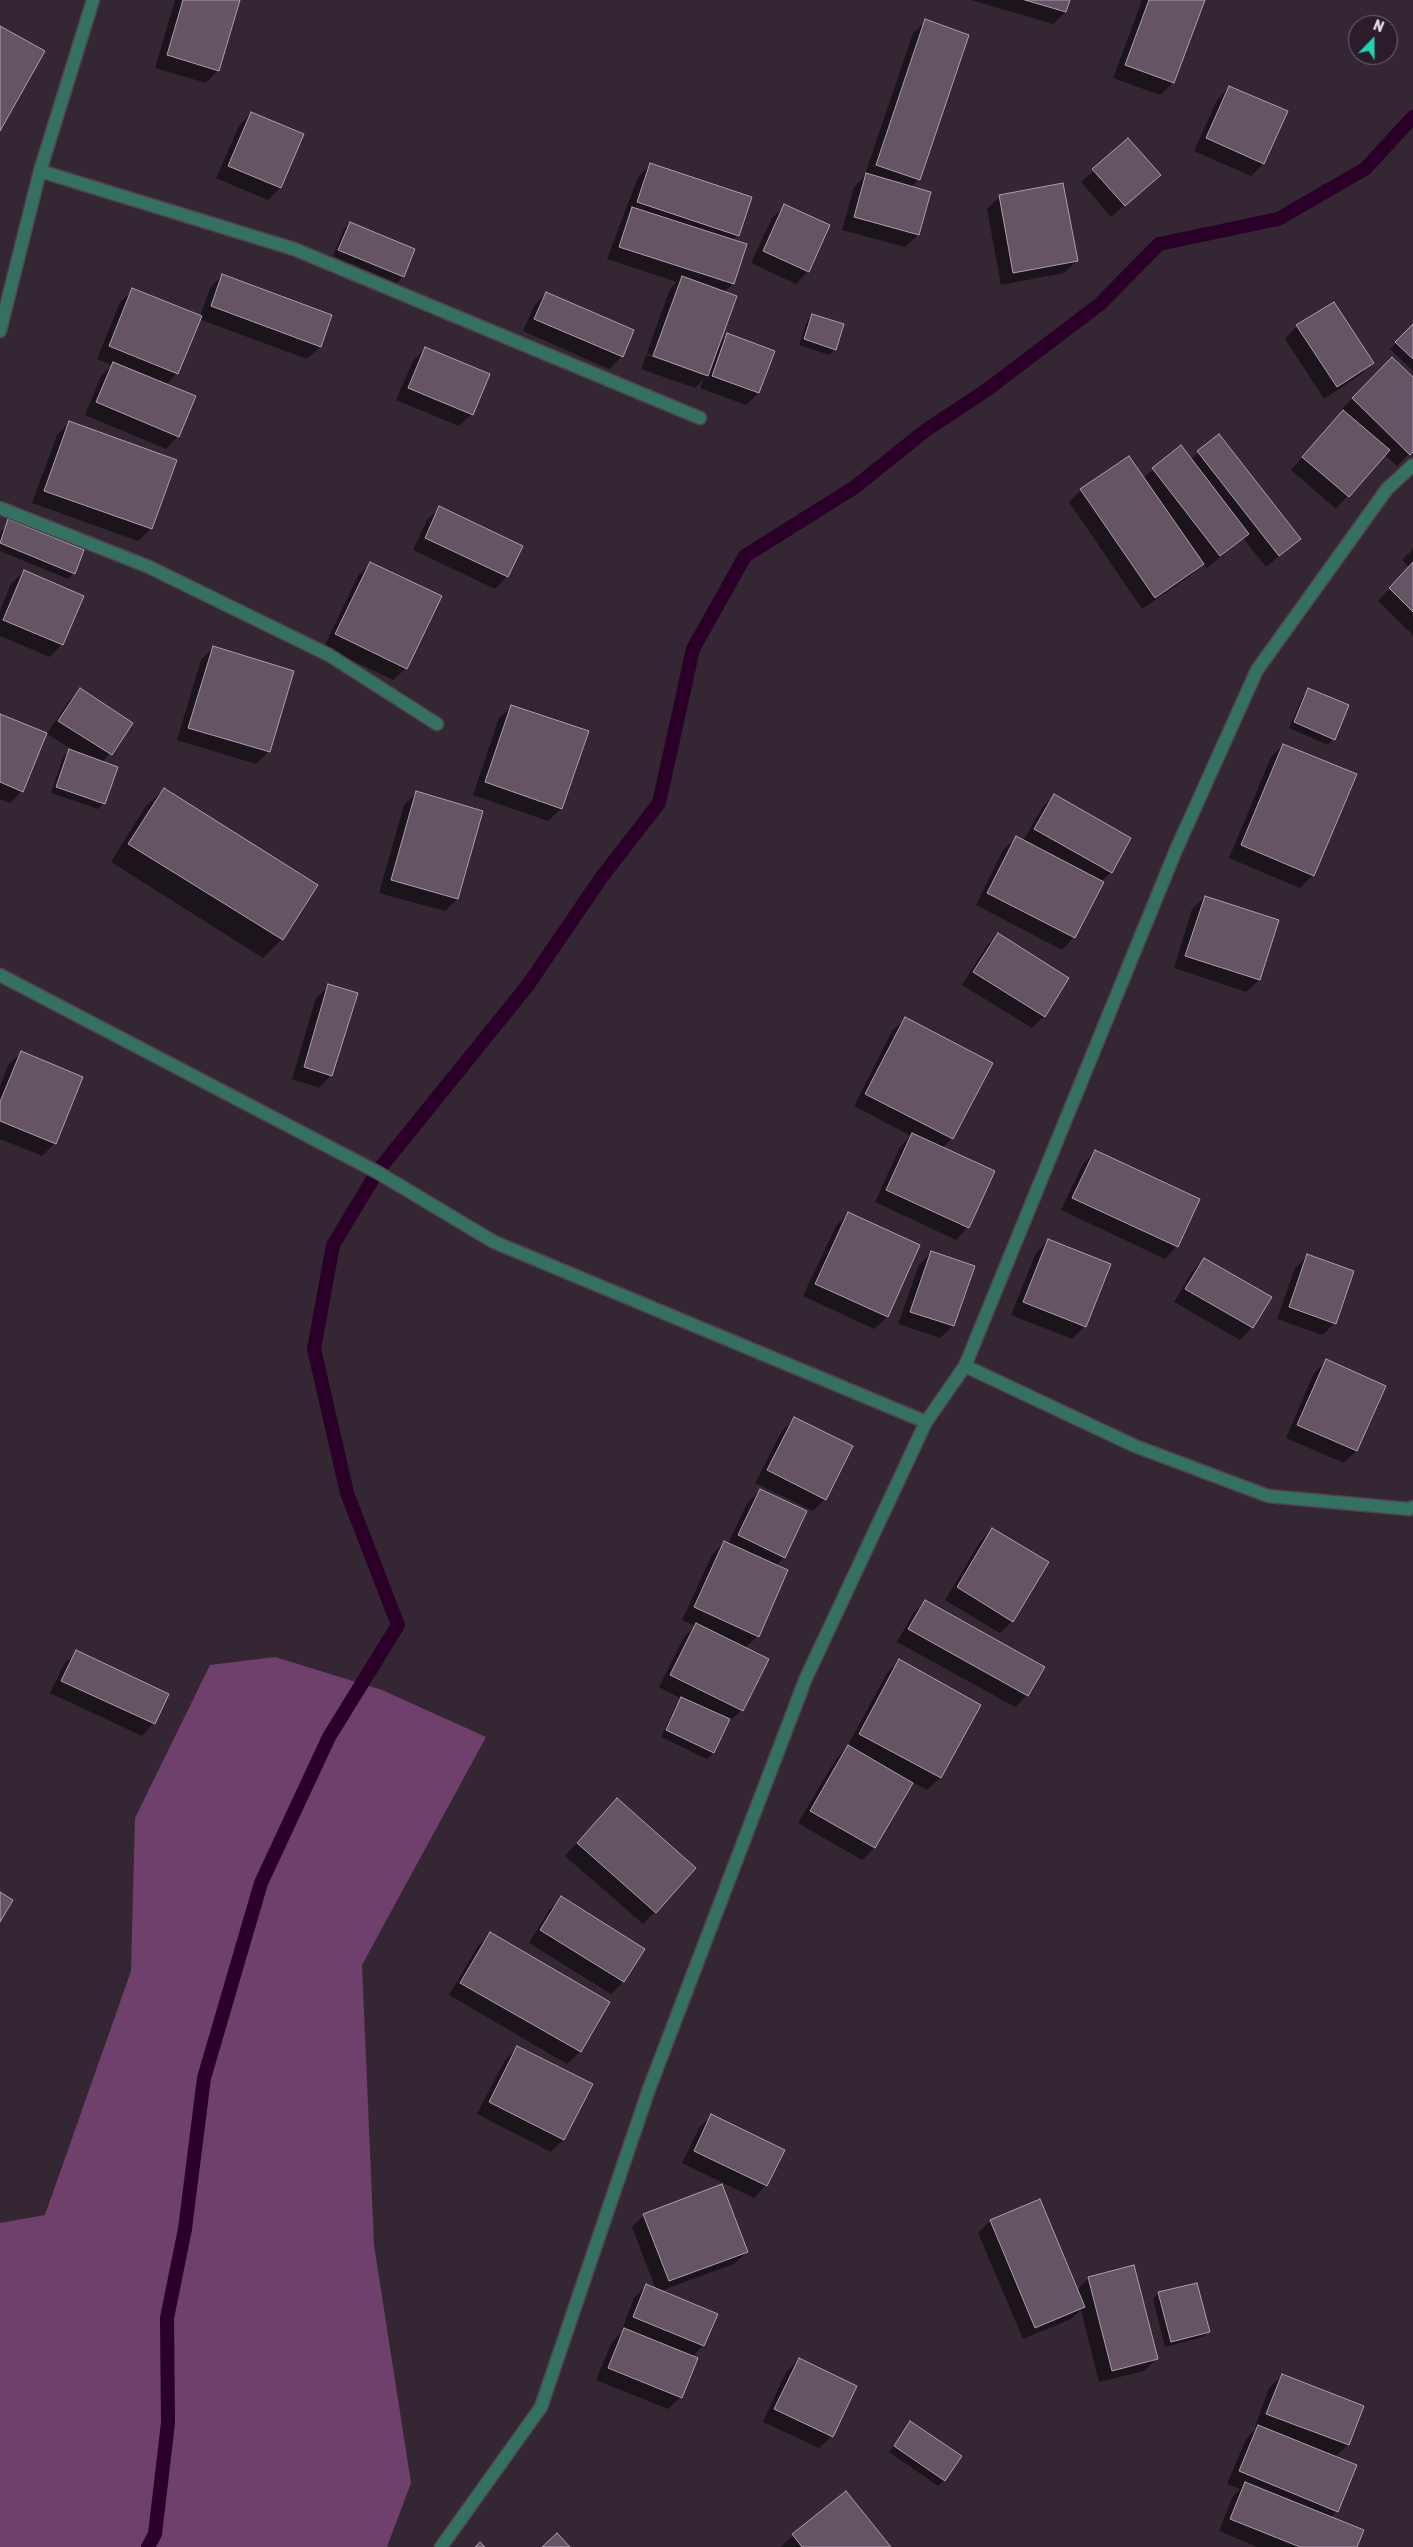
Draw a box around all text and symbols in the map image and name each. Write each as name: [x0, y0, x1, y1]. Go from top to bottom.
north arrow: [1348, 15, 1398, 65]
text: N: [1371, 17, 1386, 36]

